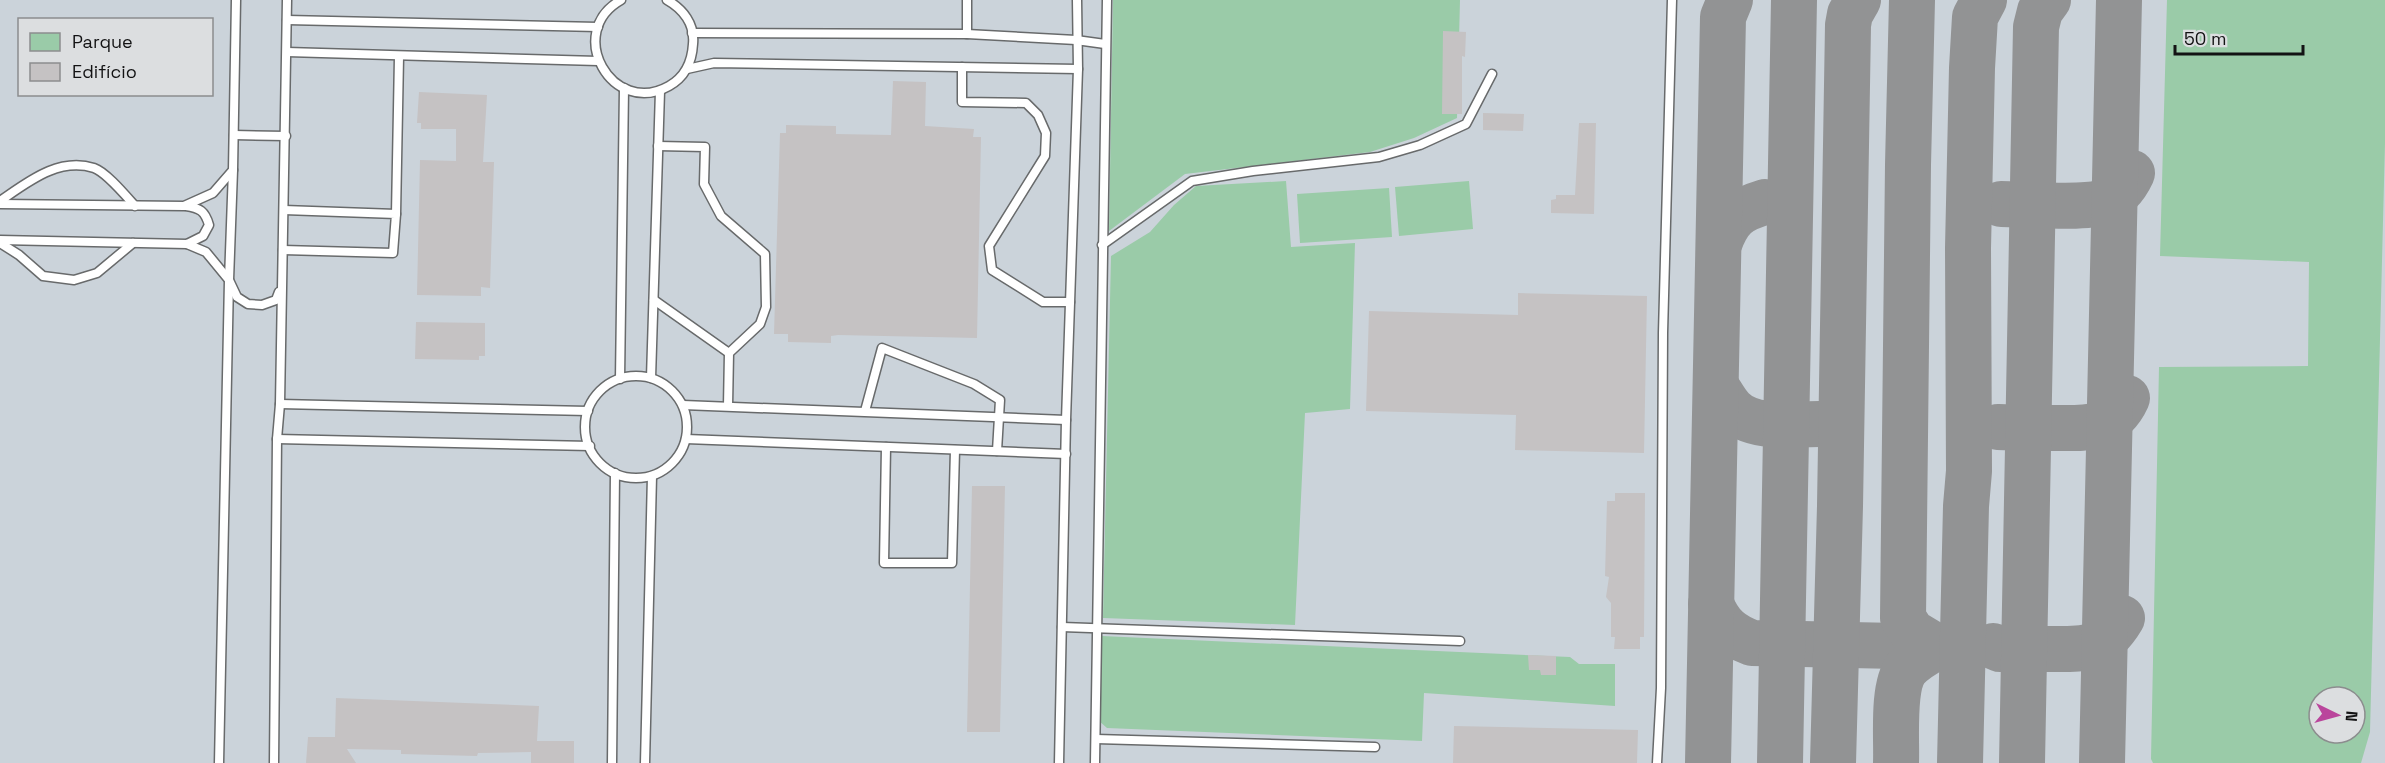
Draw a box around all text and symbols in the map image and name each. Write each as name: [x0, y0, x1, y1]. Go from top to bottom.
legend: [18, 18, 213, 96]
scale bar: [2175, 18, 2302, 56]
text: 50 m: [2184, 27, 2226, 50]
text: Parque: [72, 30, 133, 53]
text: Edifício: [72, 60, 137, 83]
north arrow: [2307, 685, 2367, 745]
text: N: [2341, 710, 2362, 723]

